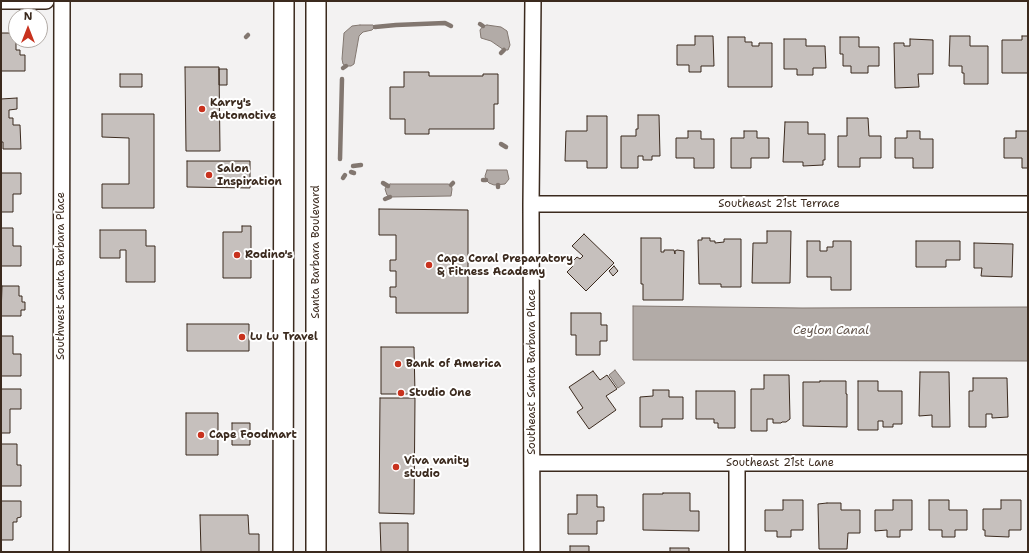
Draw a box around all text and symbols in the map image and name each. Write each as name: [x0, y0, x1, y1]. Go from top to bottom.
north arrow: [8, 8, 48, 48]
text: N: [24, 9, 32, 24]
place label: Karry's Automotive: [210, 96, 276, 122]
marker: Karry's Automotive: [197, 104, 207, 114]
place label: Salon Inspiration: [217, 162, 282, 188]
marker: Salon Inspiration: [204, 170, 214, 180]
street label: Santa Barbara Boulevard: [309, 185, 323, 319]
street label: Southwest Santa Barbara Place: [54, 192, 68, 360]
street label: Southeast 21st Terrace: [718, 197, 840, 211]
place label: Rodino's: [245, 248, 293, 262]
marker: Rodino's: [232, 250, 242, 260]
place label: Cape Coral Preparatory & Fitness Academy: [437, 252, 573, 278]
marker: Cape Coral Preparatory & Fitness Academy: [424, 260, 434, 270]
street label: Southeast Santa Barbara Place: [525, 289, 539, 455]
water label: Ceylon Canal: [793, 324, 869, 338]
place label: Lu Lu Travel: [250, 330, 318, 344]
marker: Lu Lu Travel: [237, 332, 247, 342]
place label: Bank of America: [406, 357, 501, 371]
marker: Bank of America: [393, 359, 403, 369]
place label: Studio One: [409, 386, 471, 400]
marker: Studio One: [396, 388, 406, 398]
place label: Cape Foodmart: [209, 428, 297, 442]
marker: Cape Foodmart: [196, 430, 206, 440]
place label: Viva vanity studio: [404, 454, 469, 480]
street label: Southeast 21st Lane: [726, 456, 834, 470]
marker: Viva vanity studio: [391, 462, 401, 472]

